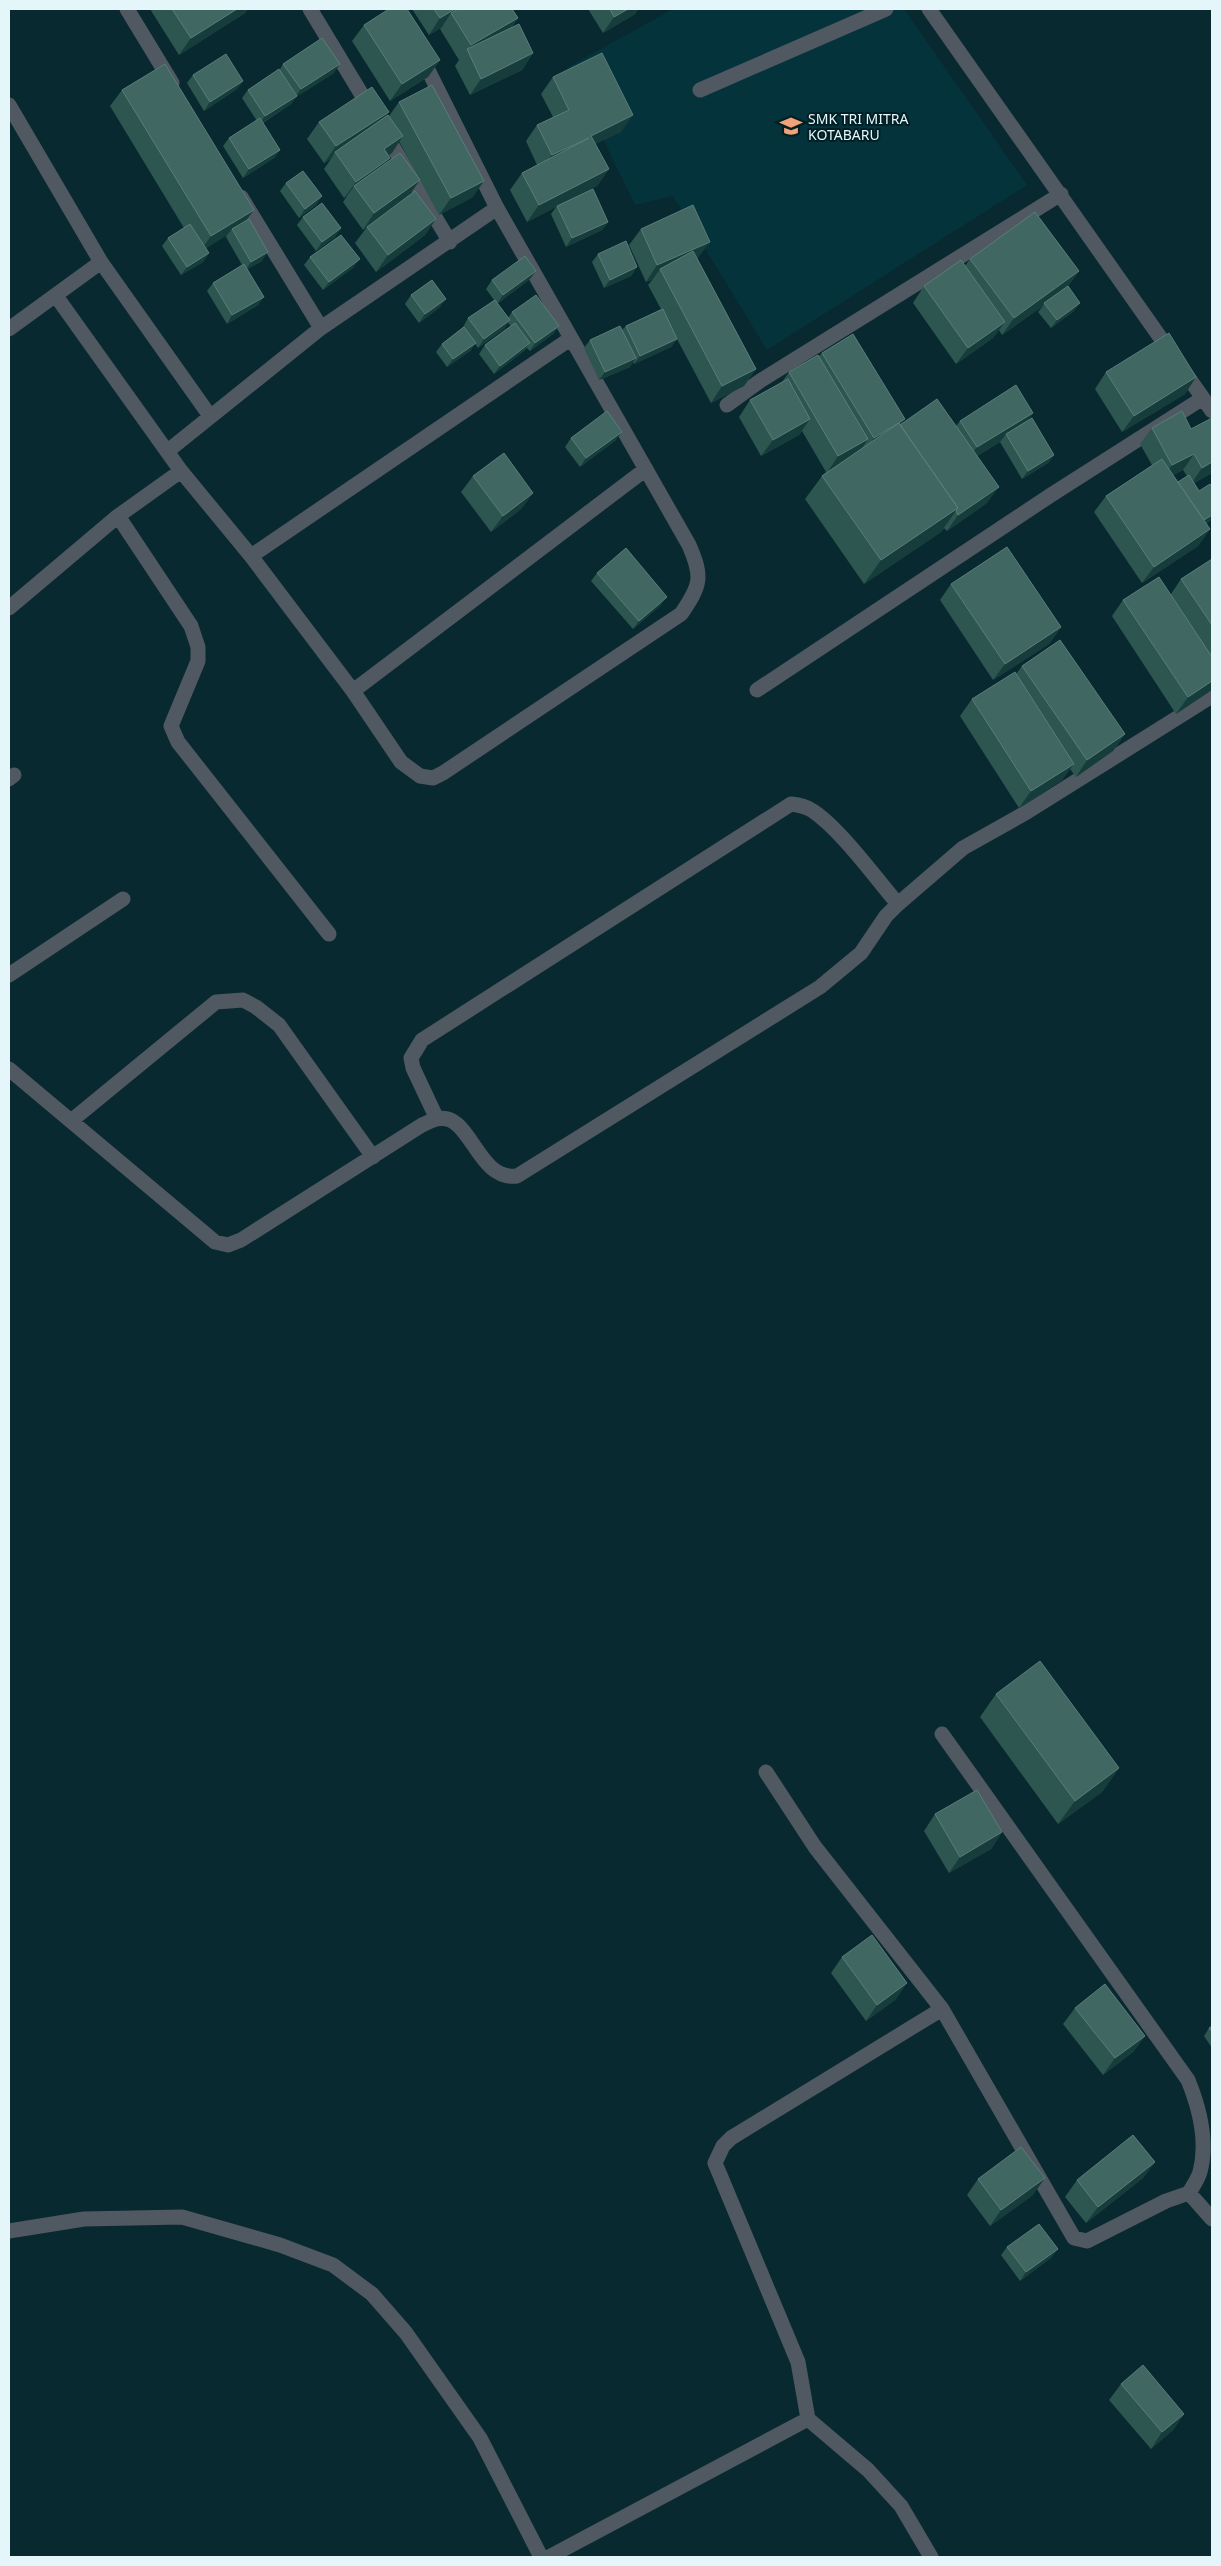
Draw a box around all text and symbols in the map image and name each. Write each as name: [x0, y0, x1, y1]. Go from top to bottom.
place label: SMK TRI MITRA KOTABARU: [808, 109, 909, 144]
school or university icon: SMK TRI MITRA KOTABARU: [778, 113, 804, 139]

